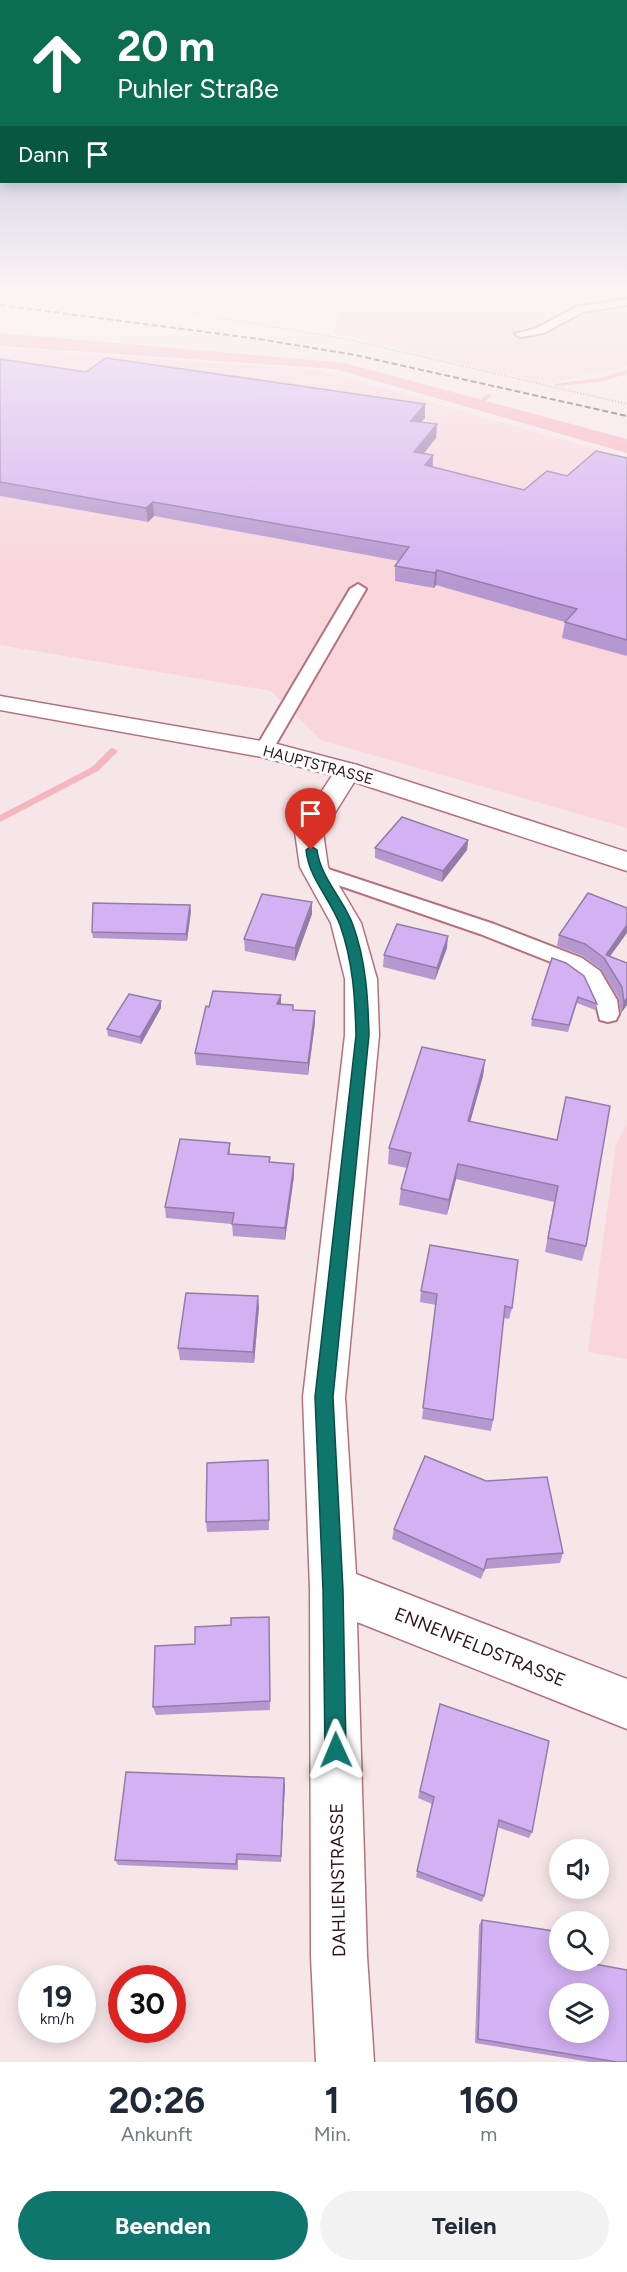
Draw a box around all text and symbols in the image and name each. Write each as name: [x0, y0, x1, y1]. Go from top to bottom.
text: 20 m: [117, 21, 215, 72]
icon: ahead: [18, 24, 96, 102]
text: Puhler Straße: [117, 72, 279, 105]
icon: arrive: [81, 138, 114, 171]
text: Dann: [18, 141, 69, 168]
street label: HAUPTSTRASSE: [261, 742, 375, 788]
pin: [285, 788, 336, 850]
icon: arrive: [294, 797, 327, 830]
street label: ENNENFELDSTRASSE: [391, 1603, 569, 1691]
position arrow: [304, 1718, 368, 1782]
street label: DAHLIENSTRASSE: [326, 1803, 350, 1957]
map controls: [549, 1839, 609, 2043]
button: sound: [549, 1839, 609, 1899]
button: search: [549, 1911, 609, 1971]
speed limit sign: 30: [108, 1965, 186, 2043]
text: 19: [42, 1978, 72, 2015]
button: layers: [549, 1983, 609, 2043]
text: km/h: [40, 2010, 74, 2028]
text: 20:26: [108, 2079, 205, 2122]
text: 1: [325, 2079, 340, 2122]
text: 160: [459, 2079, 518, 2122]
text: Ankunft: [121, 2122, 193, 2146]
text: Min.: [314, 2122, 351, 2146]
text: m: [480, 2122, 497, 2146]
button: Beenden: [18, 2191, 308, 2260]
button: Teilen: [320, 2191, 609, 2260]

